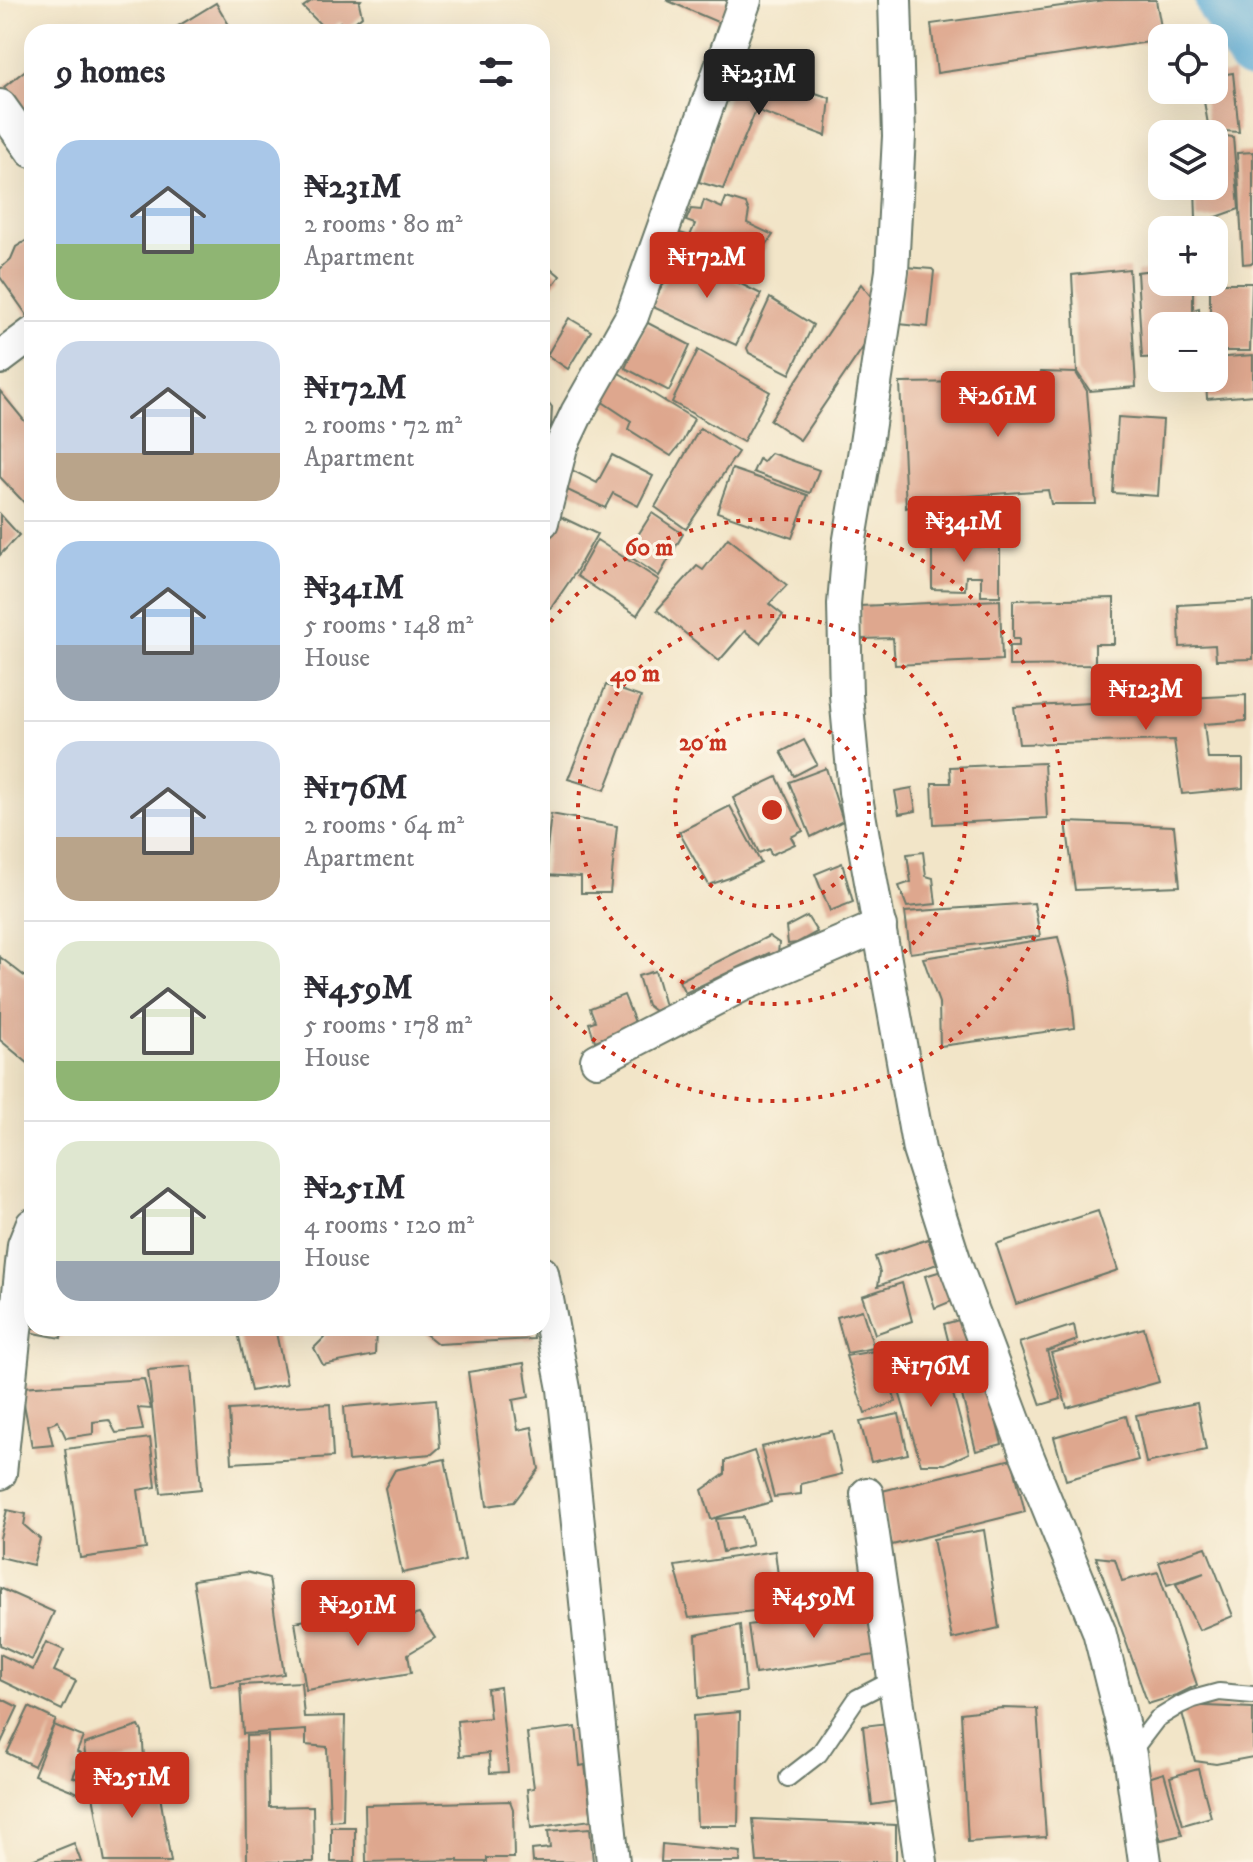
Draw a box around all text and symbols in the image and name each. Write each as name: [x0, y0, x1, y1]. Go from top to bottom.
map controls: [1148, 24, 1228, 392]
button: locate: [1148, 24, 1228, 104]
pin: ₦231M: [703, 49, 815, 117]
icon: filters: [474, 50, 518, 94]
text: 9 homes: [56, 51, 165, 93]
text: ₦231M: [722, 58, 796, 91]
button: layers: [1148, 120, 1228, 200]
text: ₦231M: [304, 166, 402, 208]
icon: home: [120, 172, 216, 268]
text: 2 rooms · 80 m²: [304, 208, 463, 241]
button: +: [1148, 216, 1228, 296]
pin: ₦172M: [651, 232, 763, 300]
text: Apartment: [304, 241, 415, 274]
text: ₦172M: [668, 241, 746, 274]
button: −: [1148, 312, 1228, 392]
text: ₦172M: [304, 367, 407, 409]
pin: ₦261M: [942, 371, 1054, 439]
icon: home: [120, 373, 216, 469]
text: ₦261M: [959, 380, 1037, 413]
text: 2 rooms · 72 m²: [304, 409, 462, 442]
text: Apartment: [304, 442, 415, 475]
pin: ₦341M: [908, 496, 1020, 564]
text: ₦341M: [926, 505, 1002, 538]
text: 60 m: [625, 533, 673, 563]
text: ₦341M: [304, 567, 404, 609]
icon: home: [120, 573, 216, 669]
text: 5 rooms · 148 m²: [304, 609, 473, 642]
text: House: [304, 642, 370, 675]
text: 40 m: [610, 659, 660, 689]
pin: ₦123M: [1090, 664, 1202, 732]
text: ₦123M: [1109, 673, 1183, 706]
text: 20 m: [679, 728, 727, 758]
text: ₦176M: [304, 767, 408, 809]
icon: home: [120, 773, 216, 869]
centre of rings: [758, 796, 786, 824]
text: 2 rooms · 64 m²: [304, 809, 464, 842]
text: Apartment: [304, 842, 415, 875]
text: ₦459M: [304, 967, 413, 1009]
icon: home: [120, 973, 216, 1069]
text: 5 rooms · 178 m²: [304, 1009, 472, 1042]
text: House: [304, 1042, 370, 1075]
text: ₦251M: [304, 1167, 406, 1209]
icon: home: [120, 1173, 216, 1269]
text: 4 rooms · 120 m²: [304, 1209, 474, 1242]
text: House: [304, 1242, 370, 1275]
pin: ₦176M: [875, 1341, 987, 1409]
text: ₦176M: [891, 1350, 971, 1383]
pin: ₦459M: [758, 1572, 870, 1640]
pin: ₦291M: [302, 1580, 414, 1648]
text: ₦459M: [772, 1581, 856, 1614]
text: ₦291M: [319, 1589, 397, 1622]
pin: ₦251M: [76, 1752, 188, 1820]
text: ₦251M: [93, 1761, 171, 1794]

